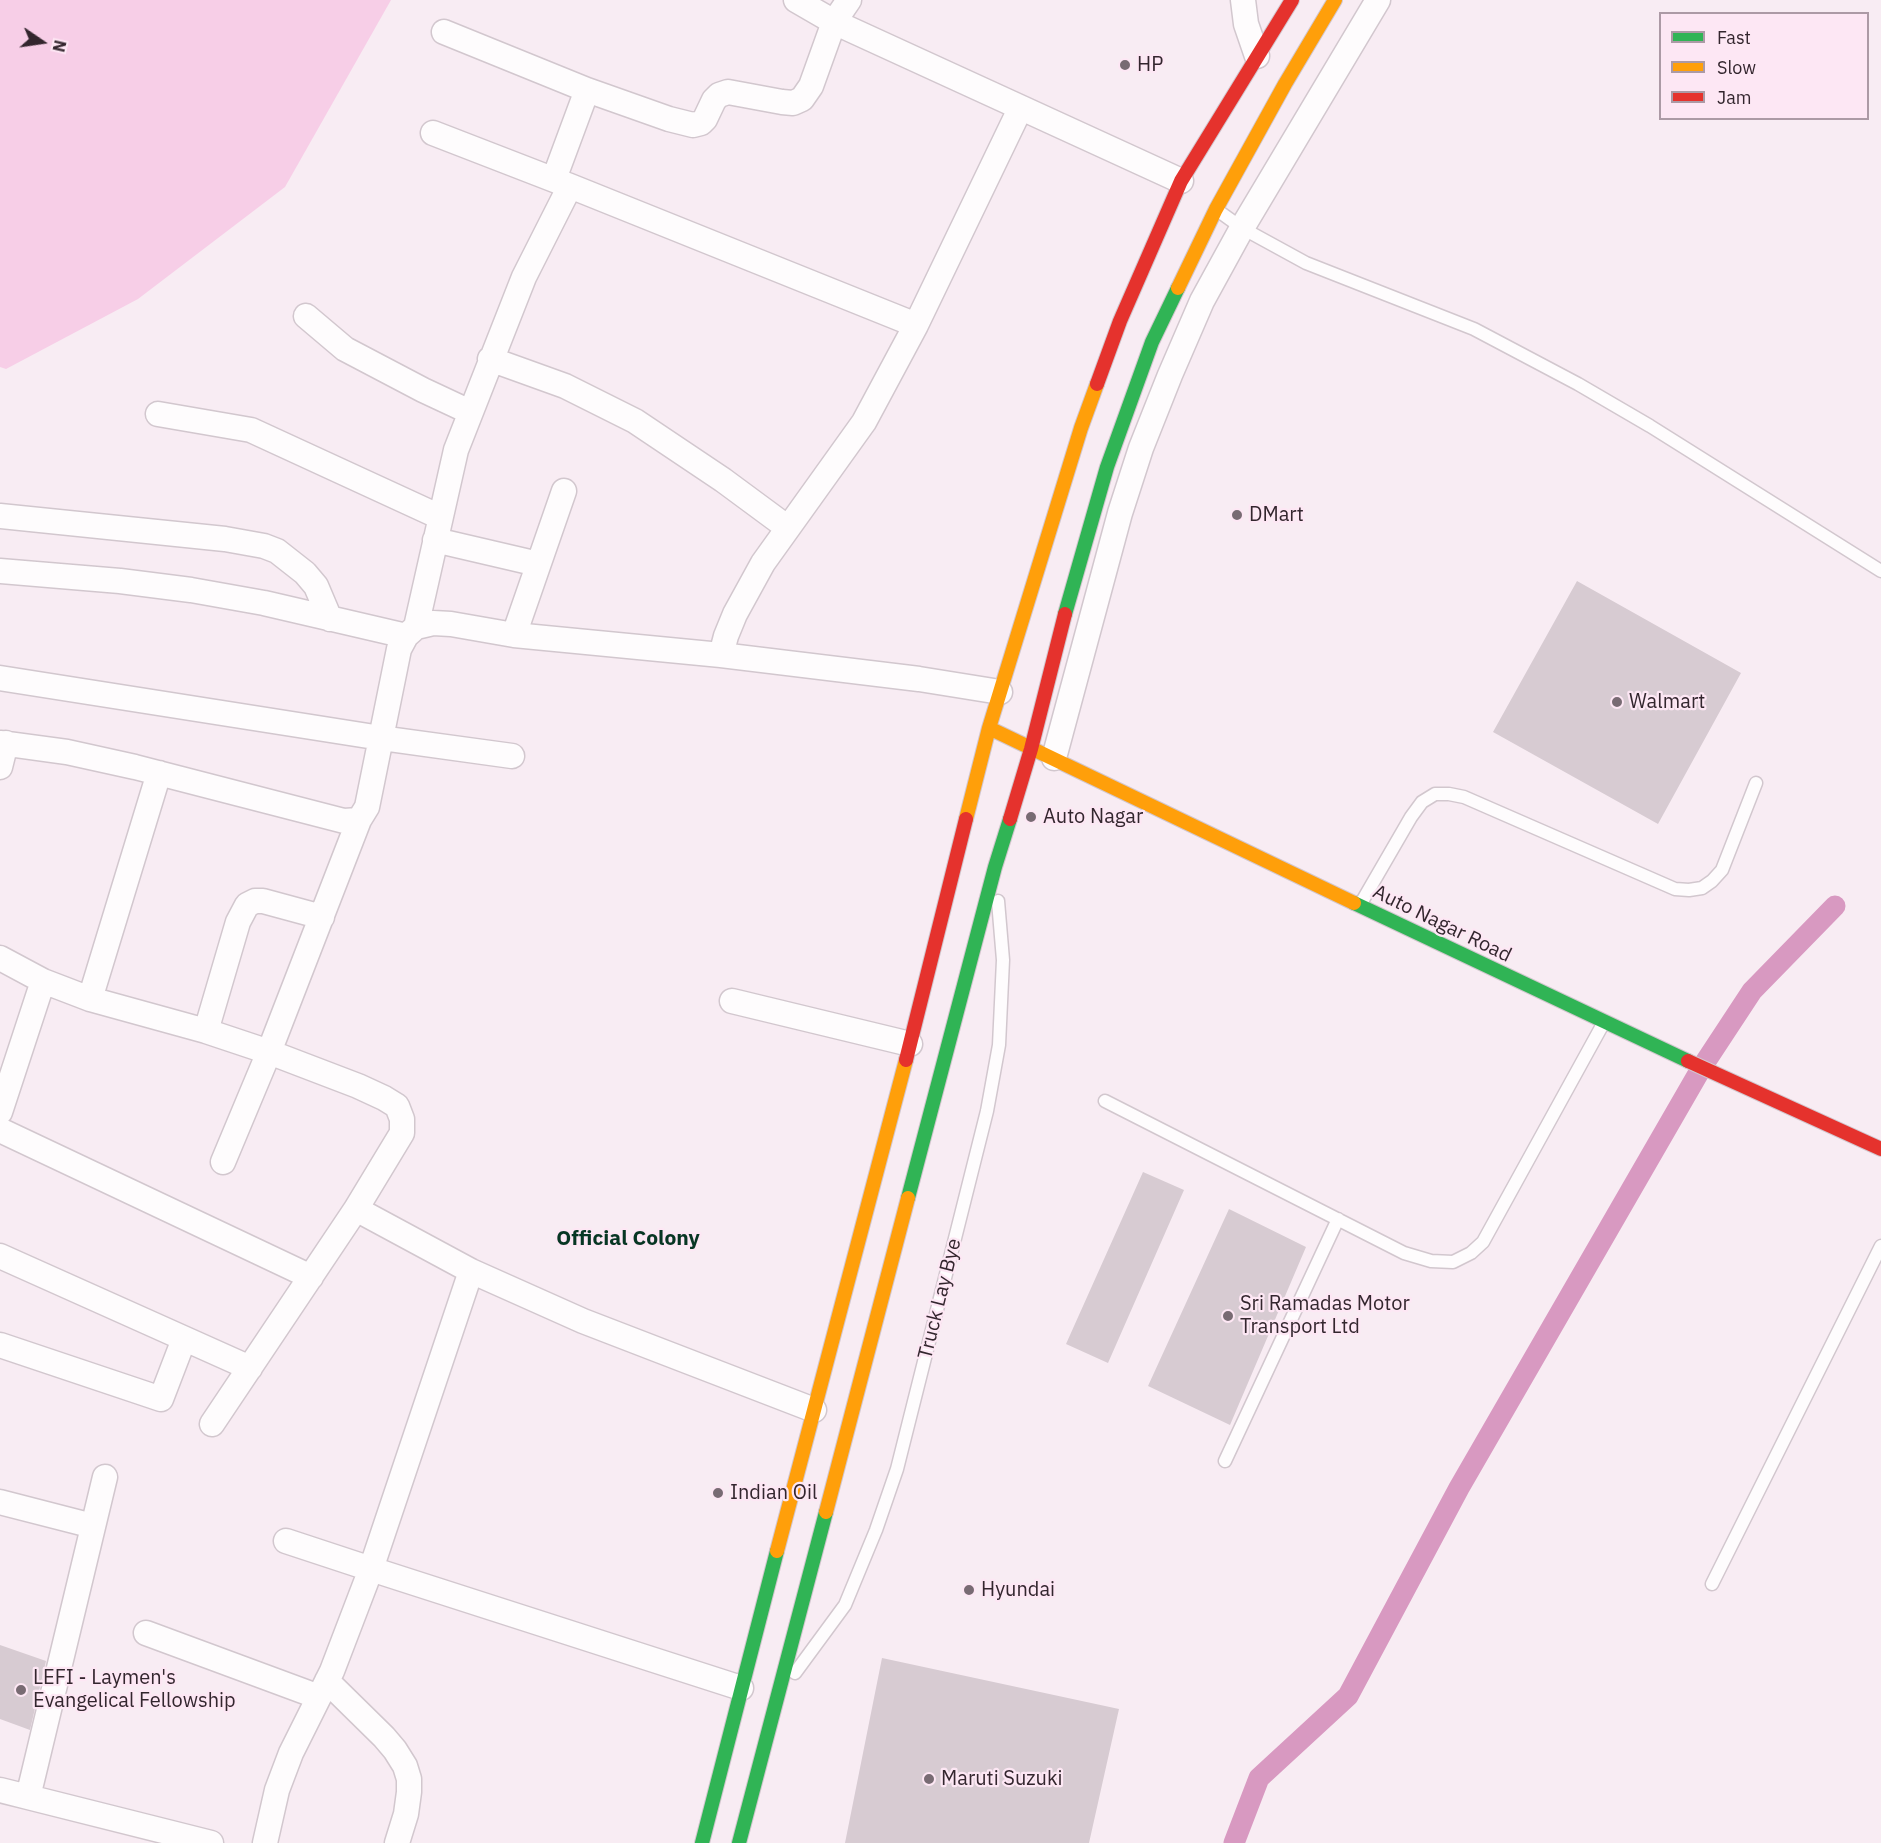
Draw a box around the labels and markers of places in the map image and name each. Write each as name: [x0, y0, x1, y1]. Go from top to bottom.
place label: HP: [1137, 53, 1163, 77]
marker: HP: [1118, 58, 1132, 72]
place label: DMart: [1249, 503, 1304, 527]
marker: DMart: [1230, 508, 1244, 522]
place label: Walmart: [1629, 690, 1705, 714]
marker: Walmart: [1610, 695, 1624, 709]
place label: Auto Nagar: [1043, 805, 1143, 829]
marker: Auto Nagar: [1024, 810, 1038, 824]
place label: Sri Ramadas Motor Transport Ltd: [1240, 1292, 1410, 1339]
marker: Sri Ramadas Motor Transport Ltd: [1221, 1309, 1235, 1323]
place label: Indian Oil: [730, 1481, 817, 1505]
marker: Indian Oil: [711, 1486, 725, 1500]
place label: Hyundai: [981, 1578, 1055, 1602]
marker: Hyundai: [962, 1583, 976, 1597]
place label: LEFI - Laymen's Evangelical Fellowship: [33, 1666, 236, 1713]
marker: LEFI - Laymen's Evangelical Fellowship: [14, 1683, 28, 1697]
place label: Maruti Suzuki: [941, 1767, 1063, 1791]
marker: Maruti Suzuki: [922, 1772, 936, 1786]

